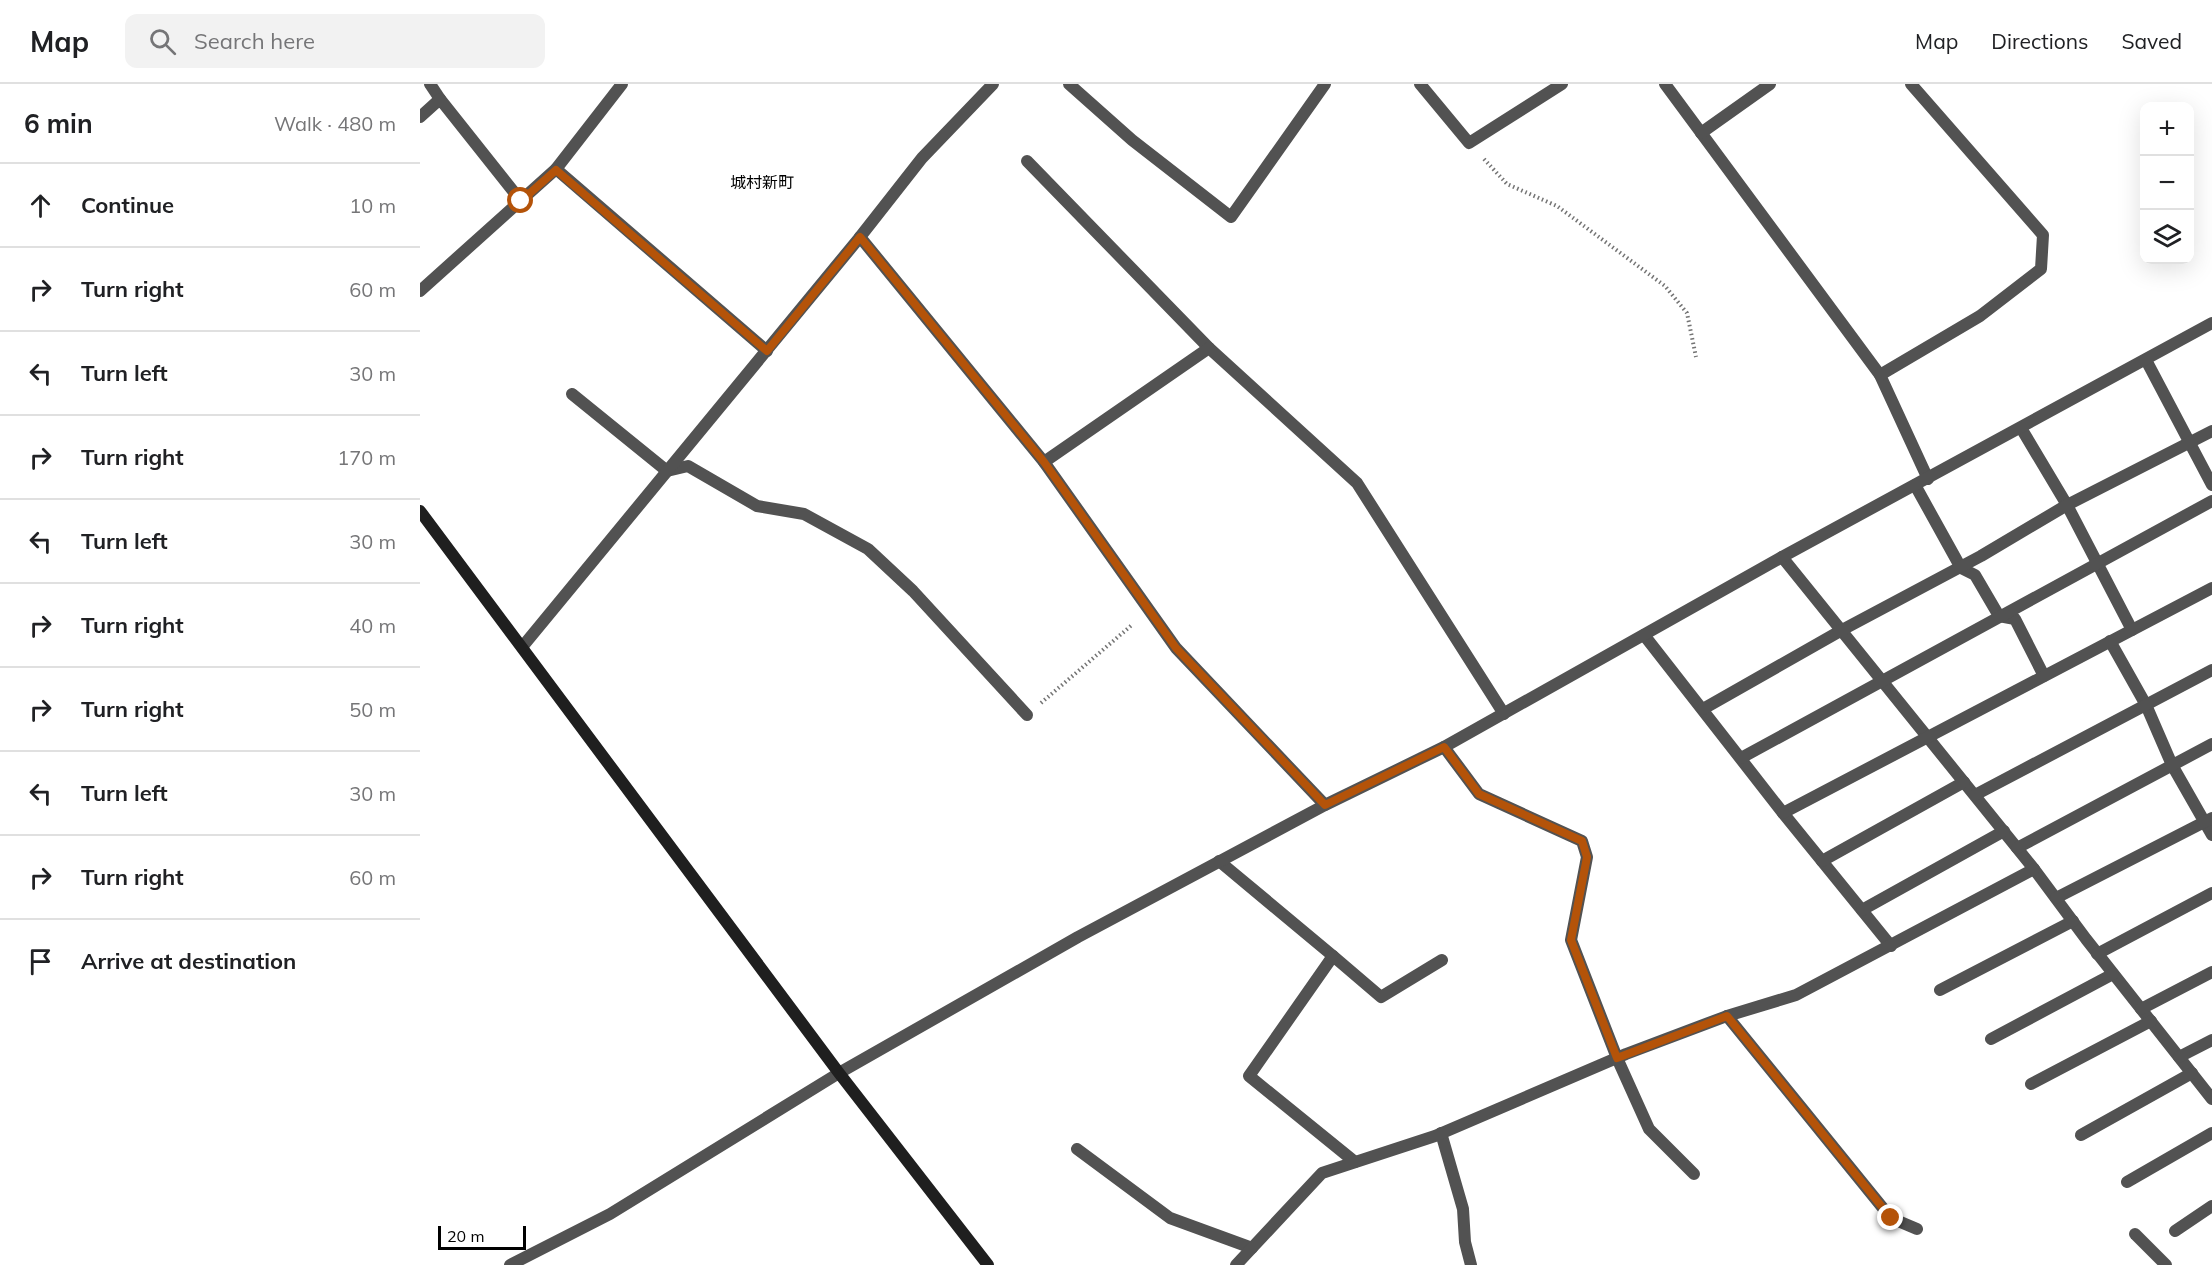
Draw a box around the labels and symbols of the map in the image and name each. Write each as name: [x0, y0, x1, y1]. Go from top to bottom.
district label: 城村新町: [730, 172, 794, 192]
route start: [507, 187, 533, 213]
route end: [1877, 1204, 1903, 1230]
scale bar: [438, 1223, 526, 1250]

